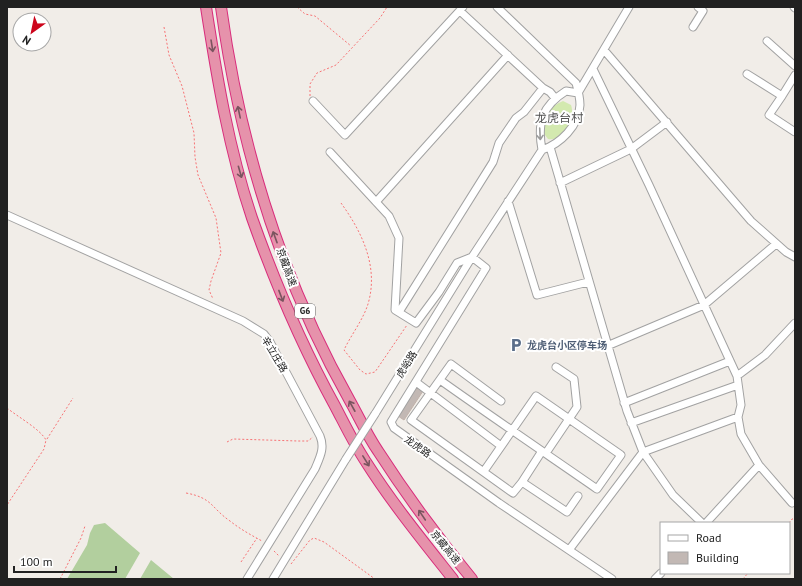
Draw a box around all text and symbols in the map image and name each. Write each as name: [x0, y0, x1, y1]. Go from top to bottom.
north arrow: [12, 12, 52, 52]
text: N: [20, 33, 33, 48]
one-way arrow: [208, 39, 216, 52]
one-way arrow: [235, 106, 243, 119]
district label: 龙虎台村: [535, 110, 584, 125]
one-way arrow: [536, 127, 544, 140]
one-way arrow: [237, 166, 244, 179]
one-way arrow: [271, 231, 279, 243]
street label: 京藏高速: [274, 246, 299, 288]
one-way arrow: [278, 289, 286, 301]
road number: G6: [295, 304, 315, 318]
street label: 辛立庄路: [259, 334, 290, 375]
parking icon: 龙虎台小区停车场: [508, 337, 524, 353]
place label: 龙虎台小区停车场: [527, 339, 607, 352]
street label: 虎峪路: [393, 348, 420, 380]
one-way arrow: [348, 400, 356, 412]
street label: 龙虎路: [402, 432, 434, 460]
one-way arrow: [362, 455, 370, 467]
one-way arrow: [417, 510, 426, 521]
legend: [660, 522, 790, 574]
street label: 京藏高速: [428, 528, 463, 567]
text: Road: [696, 530, 721, 545]
scale bar: [14, 548, 116, 574]
text: Building: [696, 550, 739, 565]
text: 100 m: [20, 554, 53, 569]

